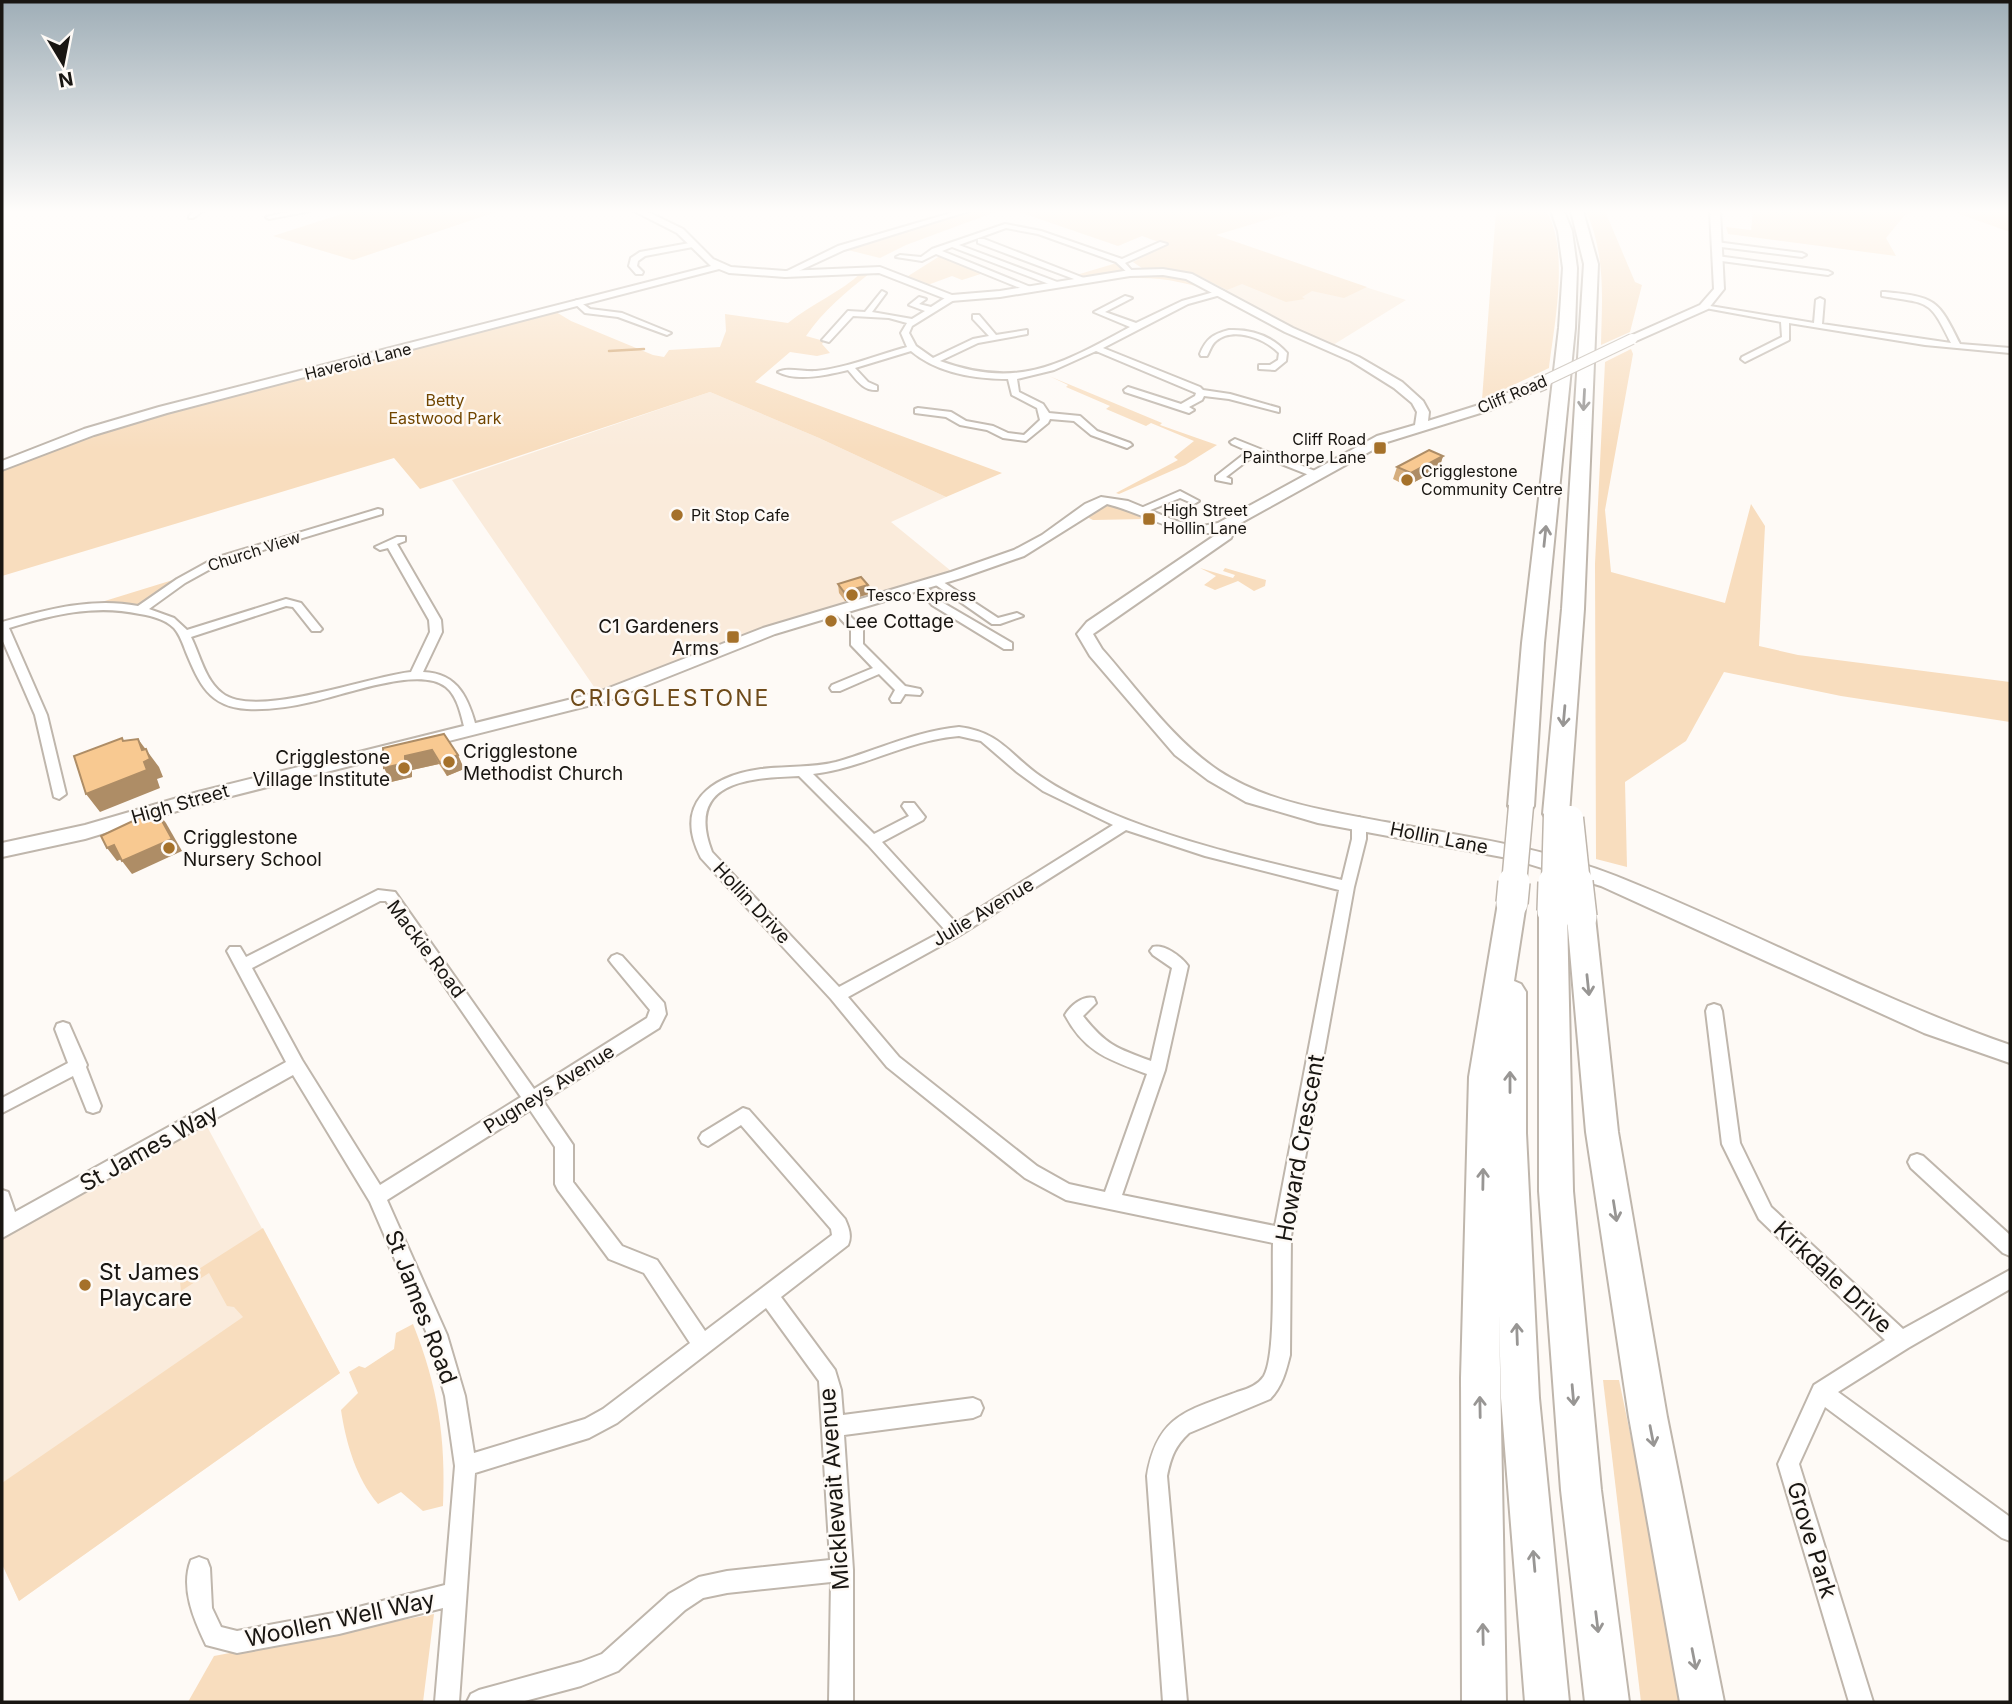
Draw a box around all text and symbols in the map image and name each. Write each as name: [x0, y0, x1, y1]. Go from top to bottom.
north arrow: [28, 28, 98, 98]
text: N: [57, 67, 75, 92]
street label: Haveroid Lane: [303, 338, 413, 384]
street label: Cliff Road: [1474, 370, 1550, 418]
one-way arrow: [1577, 388, 1590, 411]
park label: Betty Eastwood Park: [388, 390, 502, 428]
place label: Cliff Road Painthorpe Lane: [1242, 429, 1366, 467]
marker: Cliff Road Painthorpe Lane: [1372, 440, 1388, 456]
place label: Crigglestone Community Centre: [1421, 461, 1563, 499]
marker: Crigglestone Community Centre: [1399, 472, 1415, 488]
place label: High Street Hollin Lane: [1163, 500, 1248, 538]
place label: Pit Stop Cafe: [691, 505, 790, 525]
marker: Pit Stop Cafe: [669, 507, 685, 523]
marker: High Street Hollin Lane: [1141, 511, 1157, 527]
one-way arrow: [1539, 525, 1552, 548]
street label: Church View: [205, 527, 303, 575]
place label: Tesco Express: [866, 585, 976, 605]
marker: Tesco Express: [844, 587, 860, 603]
place label: Lee Cottage: [845, 610, 954, 633]
marker: Lee Cottage: [823, 613, 839, 629]
place label: C1 Gardeners Arms: [598, 615, 719, 660]
marker: C1 Gardeners Arms: [725, 629, 741, 645]
district label: CRIGGLESTONE: [570, 684, 770, 712]
one-way arrow: [1557, 705, 1570, 727]
place label: Crigglestone Methodist Church: [463, 740, 623, 785]
place label: Crigglestone Village Institute: [253, 746, 390, 791]
marker: Crigglestone Methodist Church: [441, 754, 457, 770]
marker: Crigglestone Village Institute: [396, 760, 412, 776]
street label: High Street: [128, 779, 232, 829]
street label: Hollin Lane: [1388, 817, 1490, 859]
place label: Crigglestone Nursery School: [183, 826, 322, 871]
marker: Crigglestone Nursery School: [161, 840, 177, 856]
street label: Hollin Drive: [708, 857, 796, 949]
street label: Julie Avenue: [928, 873, 1038, 951]
street label: Mackie Road: [382, 896, 470, 1002]
one-way arrow: [1581, 973, 1594, 996]
street label: Pugneys Avenue: [479, 1040, 619, 1138]
street label: Howard Crescent: [1270, 1052, 1330, 1244]
one-way arrow: [1504, 1071, 1517, 1094]
street label: St James Way: [75, 1098, 223, 1198]
one-way arrow: [1476, 1168, 1490, 1191]
one-way arrow: [1609, 1199, 1622, 1222]
street label: Kirkdale Drive: [1768, 1215, 1898, 1339]
street label: St James Road: [379, 1226, 463, 1388]
place label: St James Playcare: [99, 1258, 200, 1312]
marker: St James Playcare: [77, 1277, 93, 1293]
one-way arrow: [1511, 1323, 1524, 1346]
one-way arrow: [1567, 1384, 1580, 1406]
street label: Micklewait Avenue: [813, 1387, 855, 1591]
one-way arrow: [1473, 1395, 1487, 1418]
one-way arrow: [1645, 1424, 1659, 1447]
street label: Grove Park: [1781, 1478, 1843, 1602]
one-way arrow: [1528, 1550, 1541, 1573]
street label: Woollen Well Way: [243, 1585, 437, 1653]
one-way arrow: [1591, 1610, 1604, 1632]
one-way arrow: [1476, 1623, 1489, 1646]
one-way arrow: [1688, 1647, 1701, 1670]

